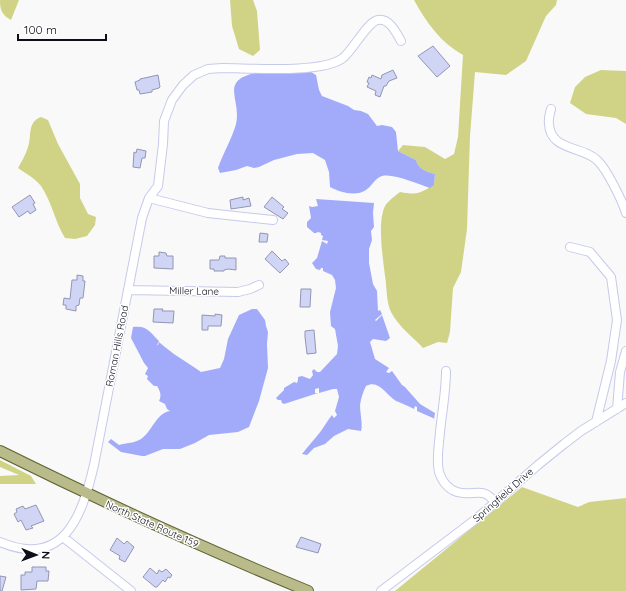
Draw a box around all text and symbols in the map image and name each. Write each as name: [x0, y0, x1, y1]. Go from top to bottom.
scale bar: [18, 16, 106, 42]
text: 100 m: [24, 22, 57, 37]
street label: Miller Lane: [169, 284, 219, 298]
street label: Roman Hills Road: [103, 304, 131, 388]
street label: Springfield Drive: [470, 465, 536, 525]
street label: North State Route 159: [103, 498, 201, 551]
north arrow: [16, 535, 56, 575]
text: N: [39, 551, 53, 559]

